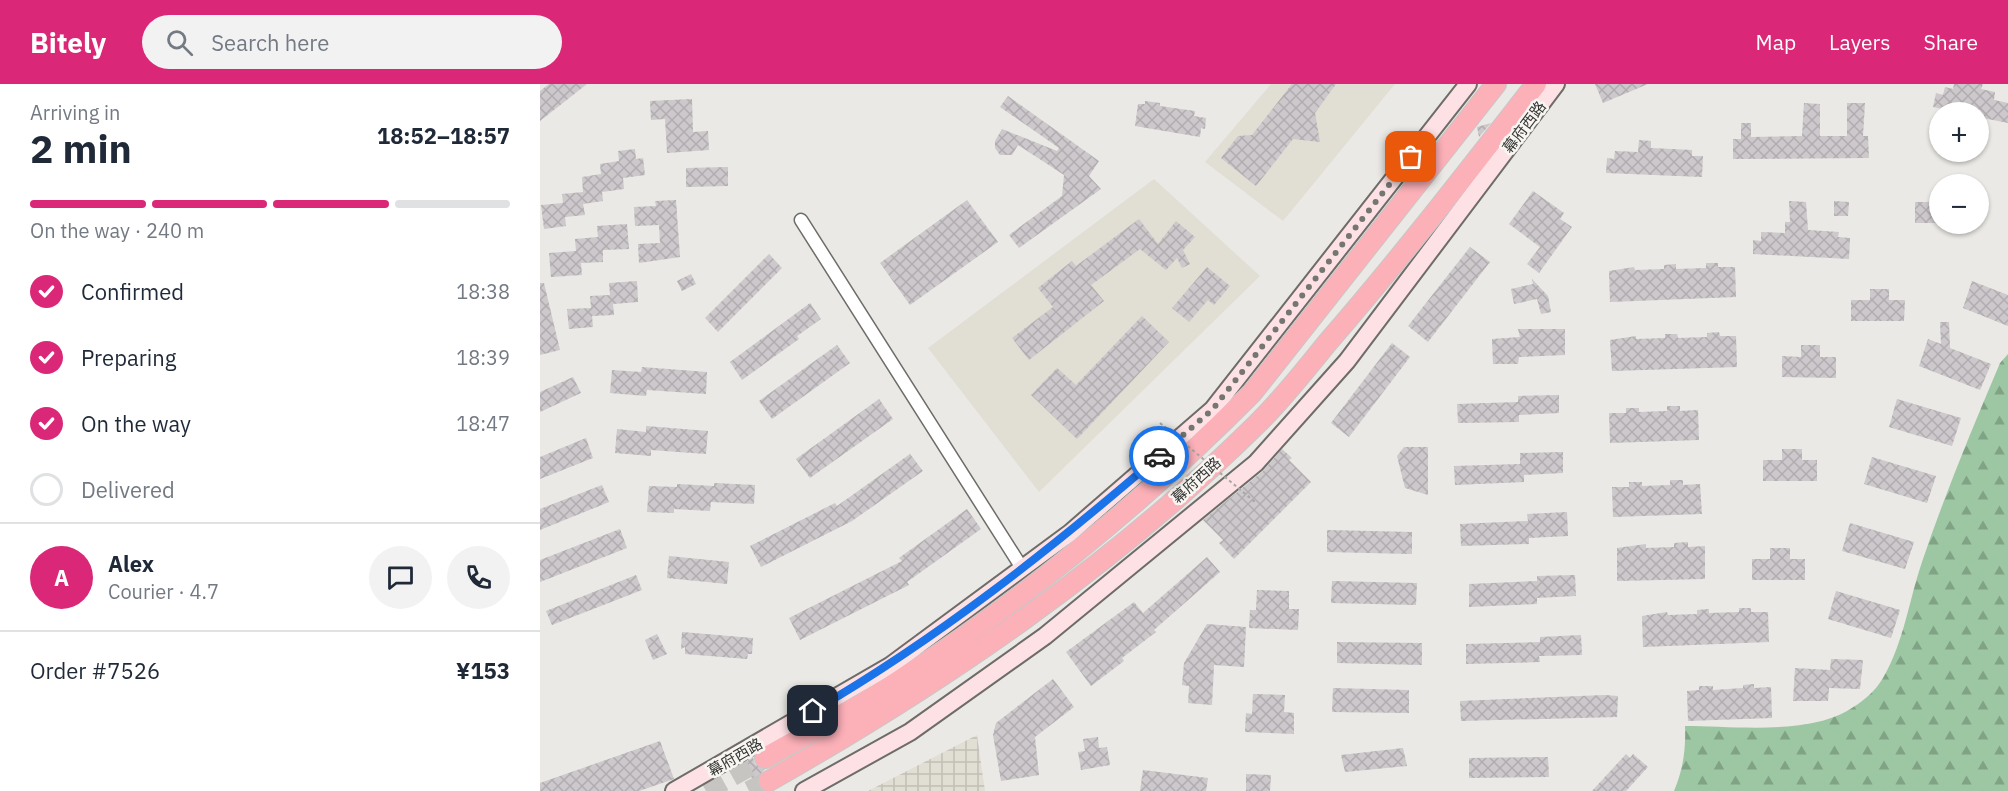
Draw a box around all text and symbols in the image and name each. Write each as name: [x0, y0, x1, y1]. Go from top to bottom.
search box: [142, 15, 562, 69]
text: Bitely: [30, 24, 106, 61]
icon: search: [163, 26, 196, 59]
text: Search here: [211, 28, 329, 57]
text: Map: [1756, 28, 1796, 56]
text: Layers: [1829, 28, 1891, 56]
text: Share: [1924, 28, 1978, 56]
street label: 幕府西路: [1498, 97, 1550, 157]
text: Arriving in: [30, 99, 120, 126]
map controls: [1929, 102, 1989, 234]
button: +: [1929, 102, 1989, 162]
text: 18:52–18:57: [377, 121, 510, 150]
text: 2 min: [30, 123, 132, 174]
pin: [1385, 131, 1436, 182]
icon: bag: [1394, 140, 1427, 173]
button: −: [1929, 174, 1989, 234]
text: On the way · 240 m: [30, 217, 204, 244]
icon: check: [30, 275, 63, 308]
text: Confirmed: [81, 277, 184, 306]
text: 18:38: [456, 278, 510, 305]
icon: check: [30, 341, 63, 374]
text: Preparing: [81, 343, 176, 372]
text: 18:39: [456, 344, 510, 371]
icon: check: [30, 407, 63, 440]
text: On the way: [81, 409, 191, 438]
text: 18:47: [456, 410, 510, 437]
courier: [1129, 426, 1189, 486]
icon: car: [1143, 440, 1176, 473]
street label: 幕府西路: [1167, 453, 1225, 507]
text: Delivered: [81, 475, 175, 504]
button: chat: [369, 546, 432, 609]
button: phone: [447, 546, 510, 609]
text: Alex: [108, 549, 154, 578]
text: A: [54, 563, 69, 592]
text: Courier · 4.7: [108, 578, 219, 605]
text: Order #7526: [30, 656, 160, 685]
text: ¥153: [456, 656, 510, 685]
pin: [787, 685, 838, 736]
icon: home: [796, 694, 829, 727]
street label: 幕府西路: [704, 734, 766, 780]

